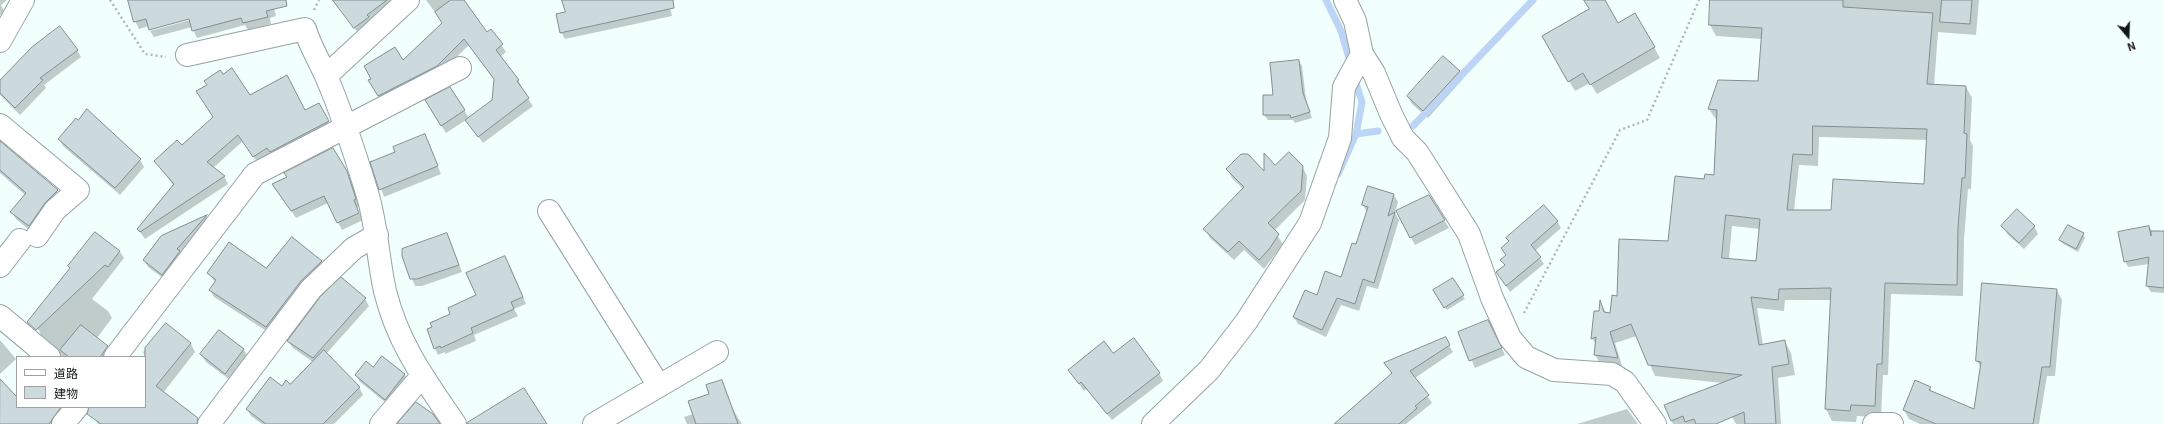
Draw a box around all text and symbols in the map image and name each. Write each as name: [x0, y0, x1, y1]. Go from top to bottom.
north arrow: [2108, 16, 2148, 56]
text: N: [2125, 38, 2138, 56]
legend: [16, 356, 146, 408]
text: 道路: [54, 364, 78, 381]
text: 建物: [54, 384, 78, 401]

